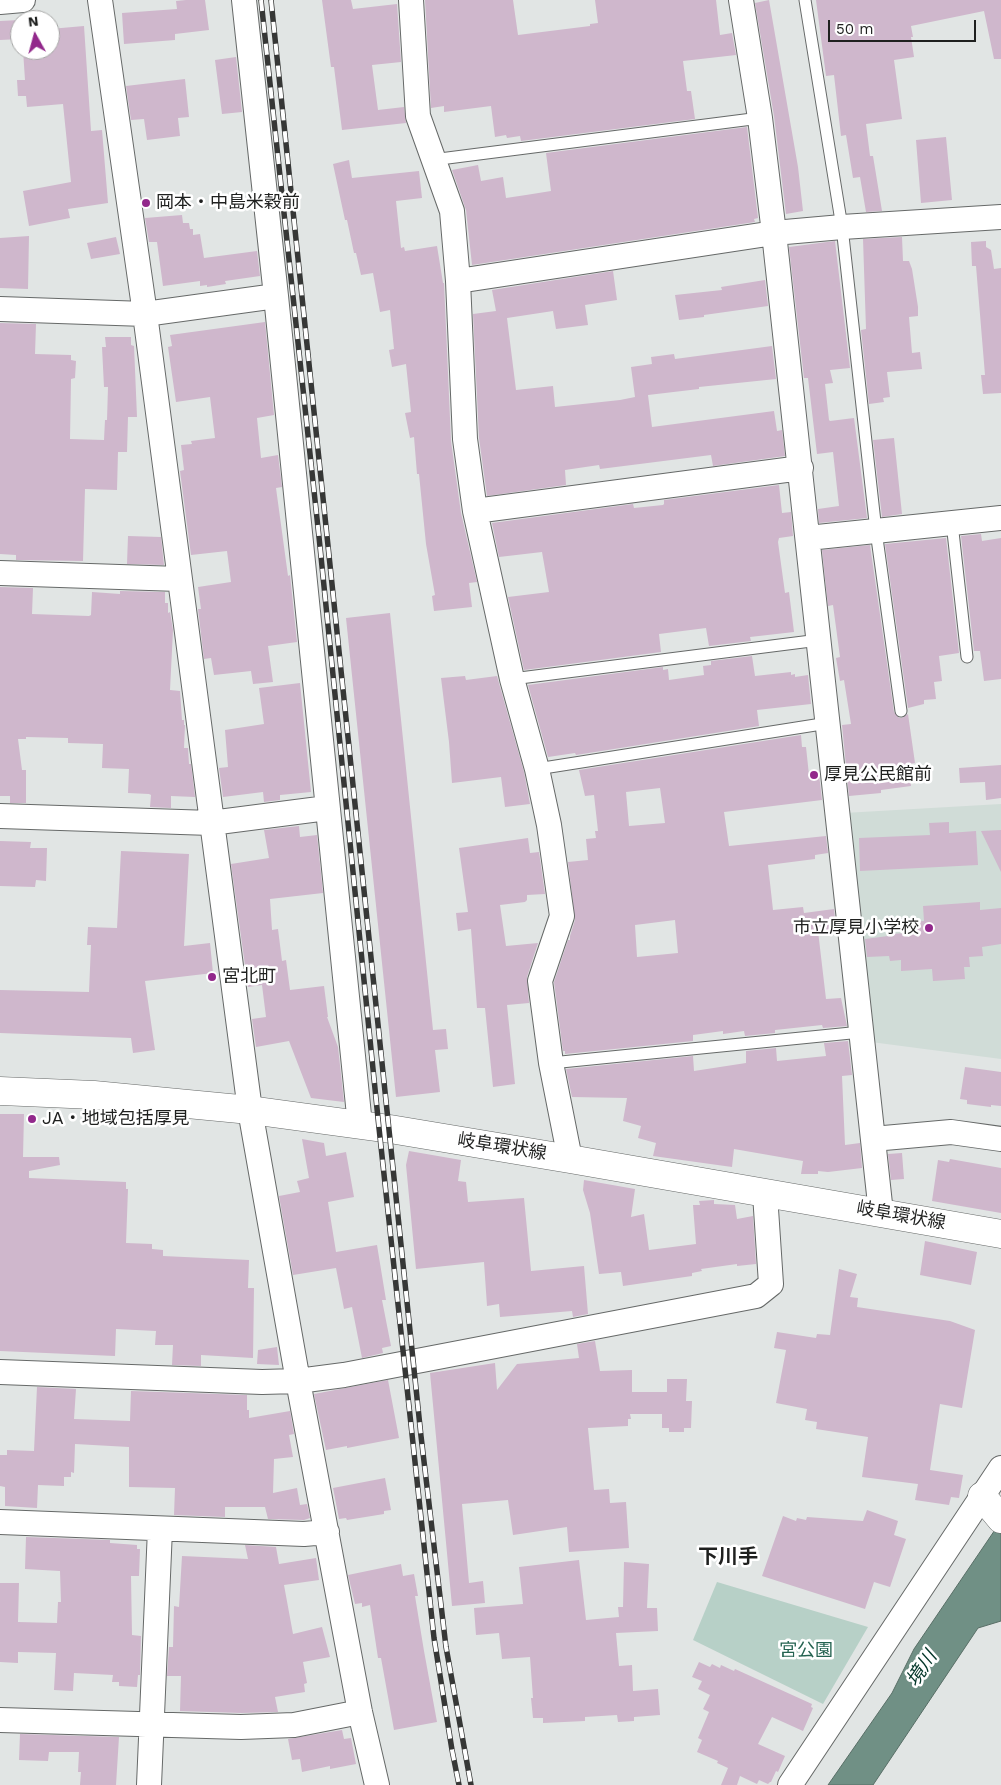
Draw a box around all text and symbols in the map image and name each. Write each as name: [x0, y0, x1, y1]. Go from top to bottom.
north arrow: [10, 10, 60, 60]
scale bar: [831, 10, 978, 42]
text: N: [27, 13, 39, 30]
text: 50 m: [836, 20, 873, 38]
place label: 岡本・中島米穀前: [156, 192, 300, 214]
marker: 岡本・中島米穀前: [140, 197, 152, 209]
place label: 厚見公民館前: [824, 764, 932, 786]
marker: 厚見公民館前: [808, 769, 820, 781]
place label: 市立厚見小学校: [793, 917, 919, 939]
marker: 市立厚見小学校: [923, 922, 935, 934]
place label: 宮北町: [222, 966, 276, 988]
marker: 宮北町: [206, 971, 218, 983]
place label: JA・地域包括厚見: [42, 1108, 190, 1130]
marker: JA・地域包括厚見: [26, 1113, 38, 1125]
street label: 岐阜環状線: [456, 1129, 548, 1165]
street label: 岐阜環状線: [855, 1198, 947, 1234]
district label: 下川手: [698, 1545, 758, 1569]
park label: 宮公園: [779, 1640, 833, 1662]
water label: 境川: [902, 1647, 942, 1691]

